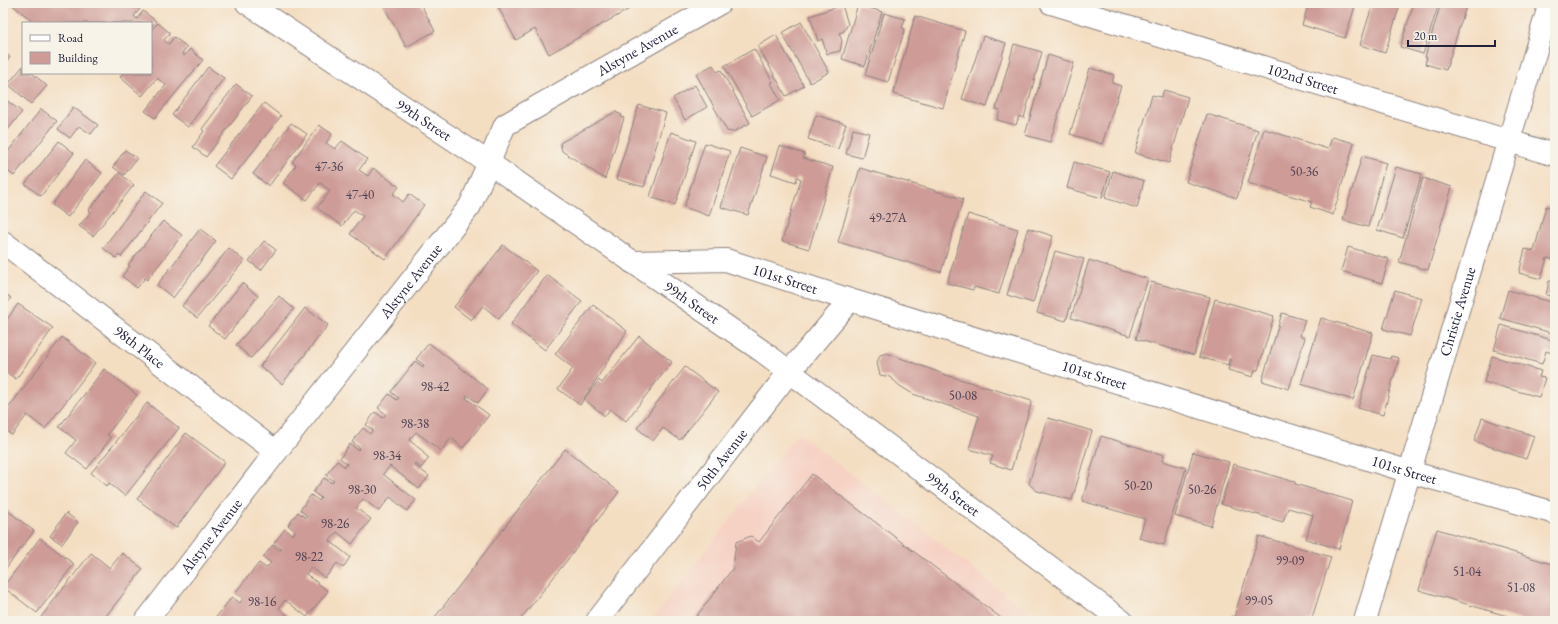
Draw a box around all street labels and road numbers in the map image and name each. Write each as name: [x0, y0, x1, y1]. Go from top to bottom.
street label: Alstyne Avenue: [592, 19, 681, 80]
street label: 102nd Street: [1265, 59, 1341, 98]
street label: 99th Street: [393, 94, 456, 145]
street label: Alstyne Avenue: [375, 239, 446, 323]
street label: 101st Street: [750, 259, 820, 298]
street label: Christie Avenue: [1435, 264, 1480, 358]
street label: 99th Street: [661, 276, 723, 328]
street label: 98th Place: [110, 321, 169, 372]
street label: 101st Street: [1060, 356, 1130, 394]
street label: 50th Avenue: [691, 424, 751, 494]
street label: 101st Street: [1369, 451, 1439, 488]
street label: 99th Street: [922, 467, 984, 520]
street label: Alstyne Avenue: [175, 494, 246, 578]

